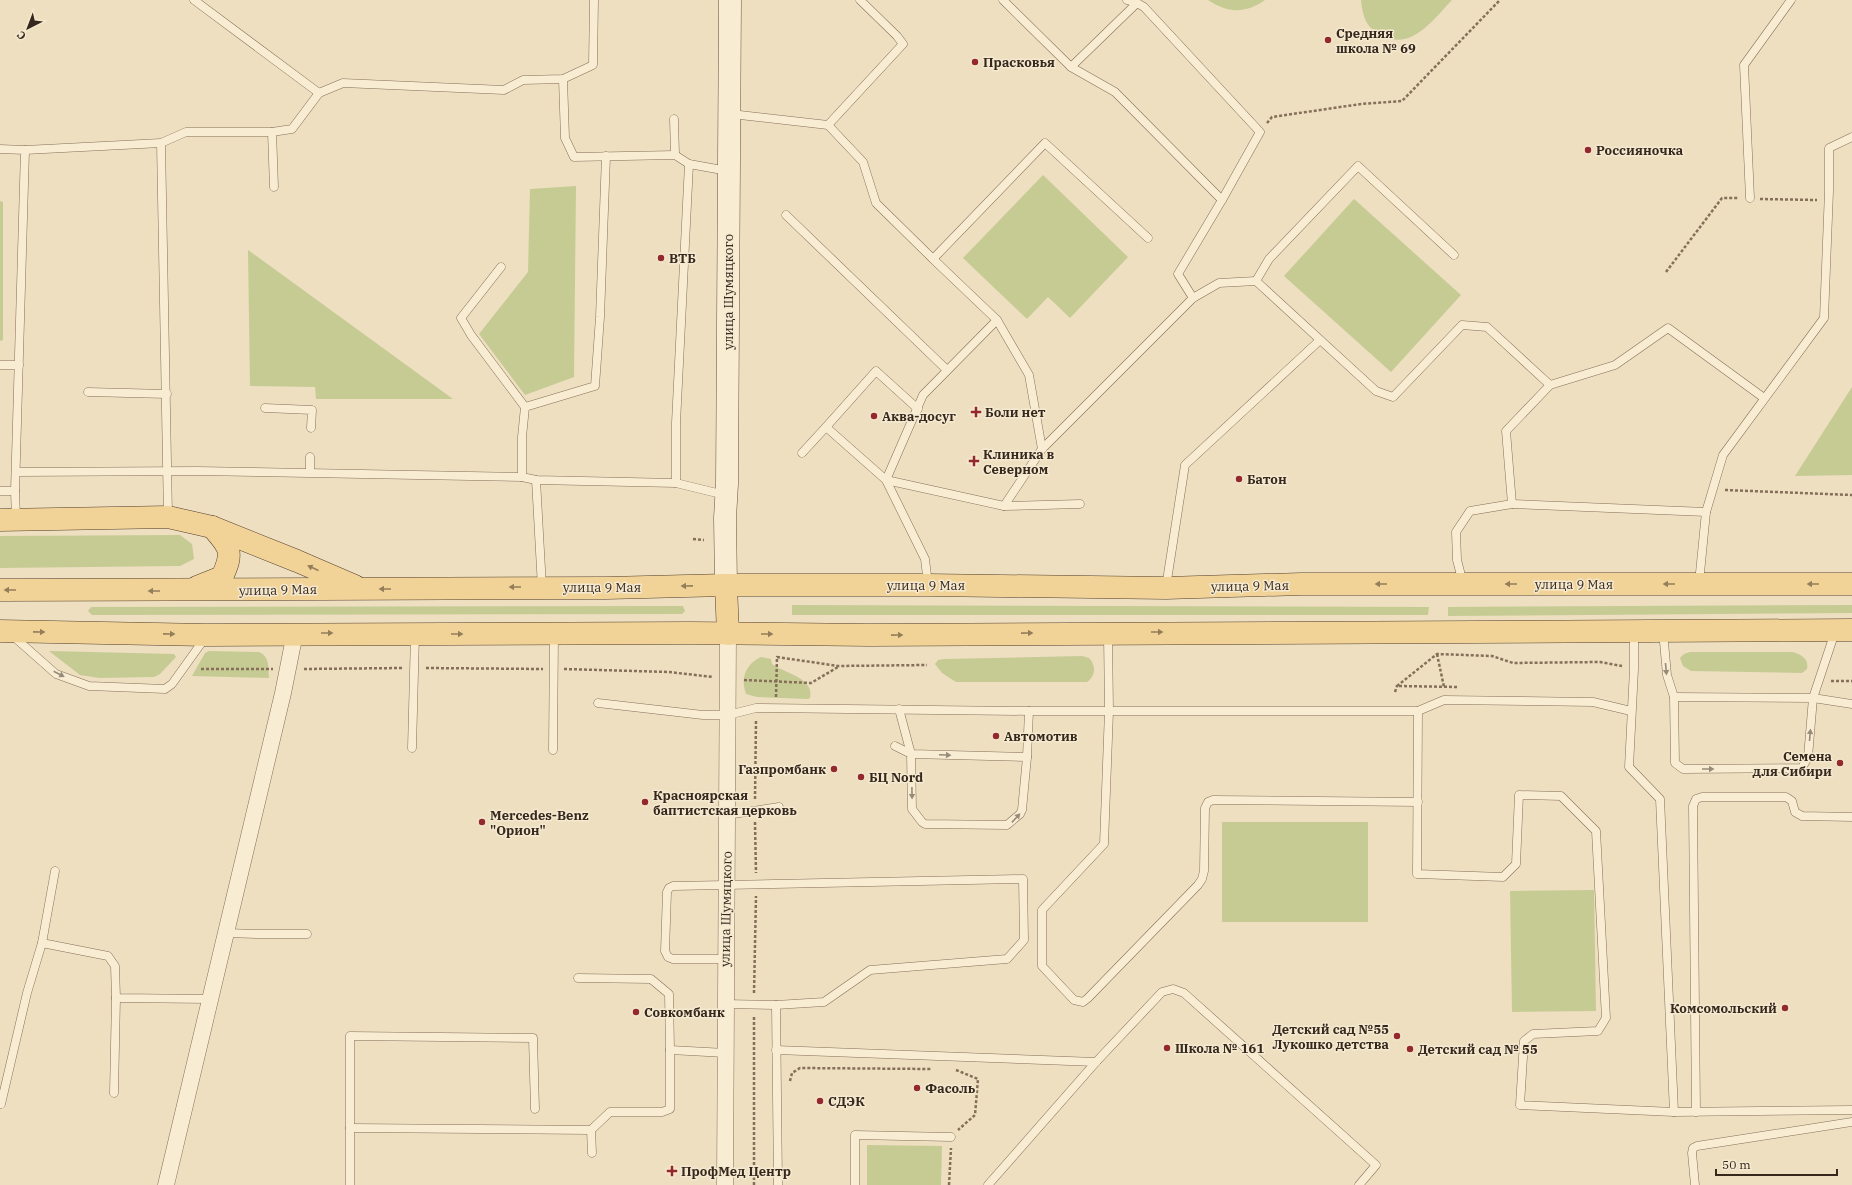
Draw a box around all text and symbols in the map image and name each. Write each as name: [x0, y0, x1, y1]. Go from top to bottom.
north arrow: [8, 8, 48, 48]
place label: Средняя школа № 69: [1336, 25, 1416, 57]
text: С: [14, 28, 29, 43]
marker: Средняя школа № 69: [1323, 35, 1333, 45]
place label: Прасковья: [983, 54, 1055, 71]
marker: Прасковья: [970, 57, 980, 67]
place label: Россияночка: [1596, 142, 1684, 159]
marker: Россияночка: [1583, 145, 1593, 155]
street label: улица Шумяцкого: [720, 234, 737, 350]
place label: ВТБ: [669, 250, 696, 267]
marker: ВТБ: [656, 253, 666, 263]
place label: Боли нет: [985, 404, 1046, 421]
marker: Боли нет: [970, 406, 982, 418]
place label: Аква-досуг: [882, 408, 956, 425]
marker: Аква-досуг: [869, 411, 879, 421]
place label: Клиника в Северном: [983, 446, 1055, 478]
marker: Клиника в Северном: [968, 455, 980, 467]
place label: Батон: [1247, 471, 1287, 488]
marker: Батон: [1234, 474, 1244, 484]
one-way arrow: [306, 564, 318, 570]
street label: улица 9 Мая: [1535, 576, 1613, 593]
street label: улица 9 Мая: [887, 577, 965, 594]
street label: улица 9 Мая: [1211, 577, 1289, 595]
street label: улица 9 Мая: [563, 579, 641, 596]
street label: улица 9 Мая: [239, 581, 317, 599]
one-way arrow: [1374, 581, 1387, 587]
one-way arrow: [1504, 581, 1517, 587]
one-way arrow: [1662, 581, 1675, 587]
one-way arrow: [1806, 581, 1819, 587]
one-way arrow: [680, 583, 693, 589]
one-way arrow: [508, 584, 521, 590]
one-way arrow: [379, 585, 391, 592]
one-way arrow: [3, 587, 16, 593]
one-way arrow: [147, 588, 160, 594]
one-way arrow: [33, 629, 46, 635]
one-way arrow: [1151, 629, 1164, 635]
one-way arrow: [321, 630, 334, 636]
one-way arrow: [1021, 630, 1034, 636]
one-way arrow: [163, 631, 176, 637]
one-way arrow: [451, 631, 464, 637]
one-way arrow: [761, 631, 774, 637]
one-way arrow: [891, 632, 904, 638]
one-way arrow: [1663, 663, 1670, 675]
one-way arrow: [53, 671, 65, 677]
place label: Автомотив: [1004, 728, 1078, 745]
one-way arrow: [1807, 729, 1814, 741]
marker: Автомотив: [991, 731, 1001, 741]
place label: Семена для Сибири: [1753, 748, 1833, 780]
one-way arrow: [939, 752, 952, 758]
marker: Семена для Сибири: [1835, 758, 1845, 768]
place label: Газпромбанк: [738, 761, 826, 778]
marker: Газпромбанк: [829, 764, 839, 774]
one-way arrow: [1702, 766, 1715, 772]
place label: БЦ Nord: [869, 769, 923, 786]
marker: БЦ Nord: [856, 772, 866, 782]
place label: Красноярская баптистская церковь: [653, 787, 797, 819]
one-way arrow: [909, 787, 915, 800]
marker: Красноярская баптистская церковь: [640, 797, 650, 807]
place label: Mercedes-Benz "Орион": [490, 807, 589, 839]
one-way arrow: [1011, 813, 1020, 822]
marker: Mercedes-Benz "Орион": [477, 817, 487, 827]
street label: улица Шумяцкого: [716, 851, 736, 967]
place label: Комсомольский: [1670, 1000, 1777, 1017]
marker: Комсомольский: [1780, 1003, 1790, 1013]
place label: Совкомбанк: [644, 1004, 725, 1021]
marker: Совкомбанк: [631, 1007, 641, 1017]
place label: Детский сад №55 Лукошко детства: [1272, 1021, 1390, 1053]
marker: Детский сад №55 Лукошко детства: [1392, 1031, 1402, 1041]
place label: Школа № 161: [1175, 1040, 1264, 1057]
place label: Детский сад № 55: [1418, 1041, 1538, 1058]
marker: Школа № 161: [1162, 1043, 1172, 1053]
marker: Детский сад № 55: [1405, 1044, 1415, 1054]
place label: Фасоль: [925, 1080, 976, 1097]
marker: Фасоль: [912, 1083, 922, 1093]
place label: СДЭК: [828, 1093, 865, 1110]
marker: СДЭК: [815, 1096, 825, 1106]
scale bar: [1716, 1151, 1837, 1177]
text: 50 m: [1722, 1157, 1751, 1172]
place label: ПрофМед Центр: [681, 1163, 791, 1180]
marker: ПрофМед Центр: [666, 1165, 678, 1177]

